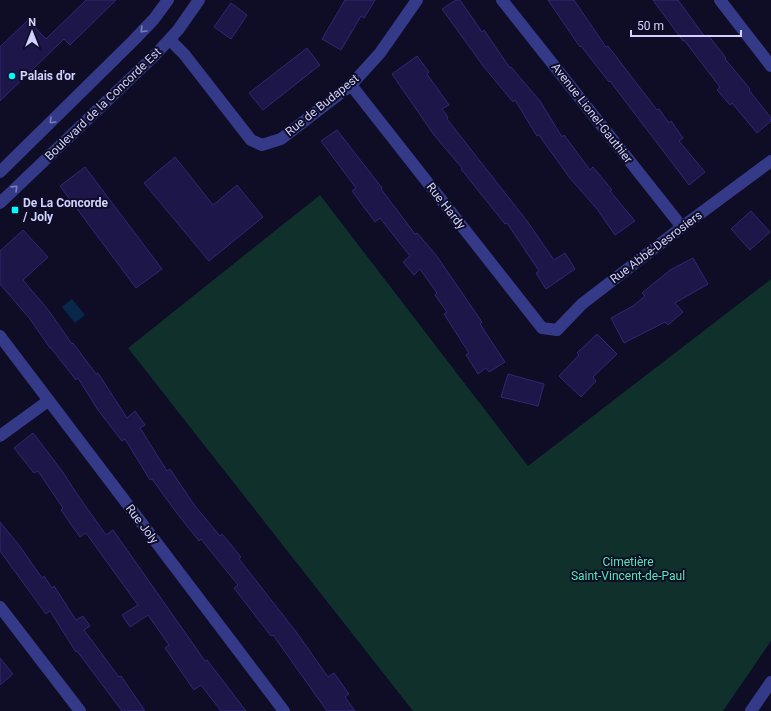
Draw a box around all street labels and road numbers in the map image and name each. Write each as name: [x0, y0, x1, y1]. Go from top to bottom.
street label: Boulevard de la Concorde Est: [42, 45, 164, 163]
street label: Avenue Lionel-Gauthier: [549, 60, 635, 166]
street label: Rue de Budapest: [283, 71, 361, 139]
street label: Rue Hardy: [424, 180, 469, 232]
street label: Rue Abbé-Desrosiers: [607, 208, 705, 286]
street label: Rue Joly: [123, 502, 161, 547]

